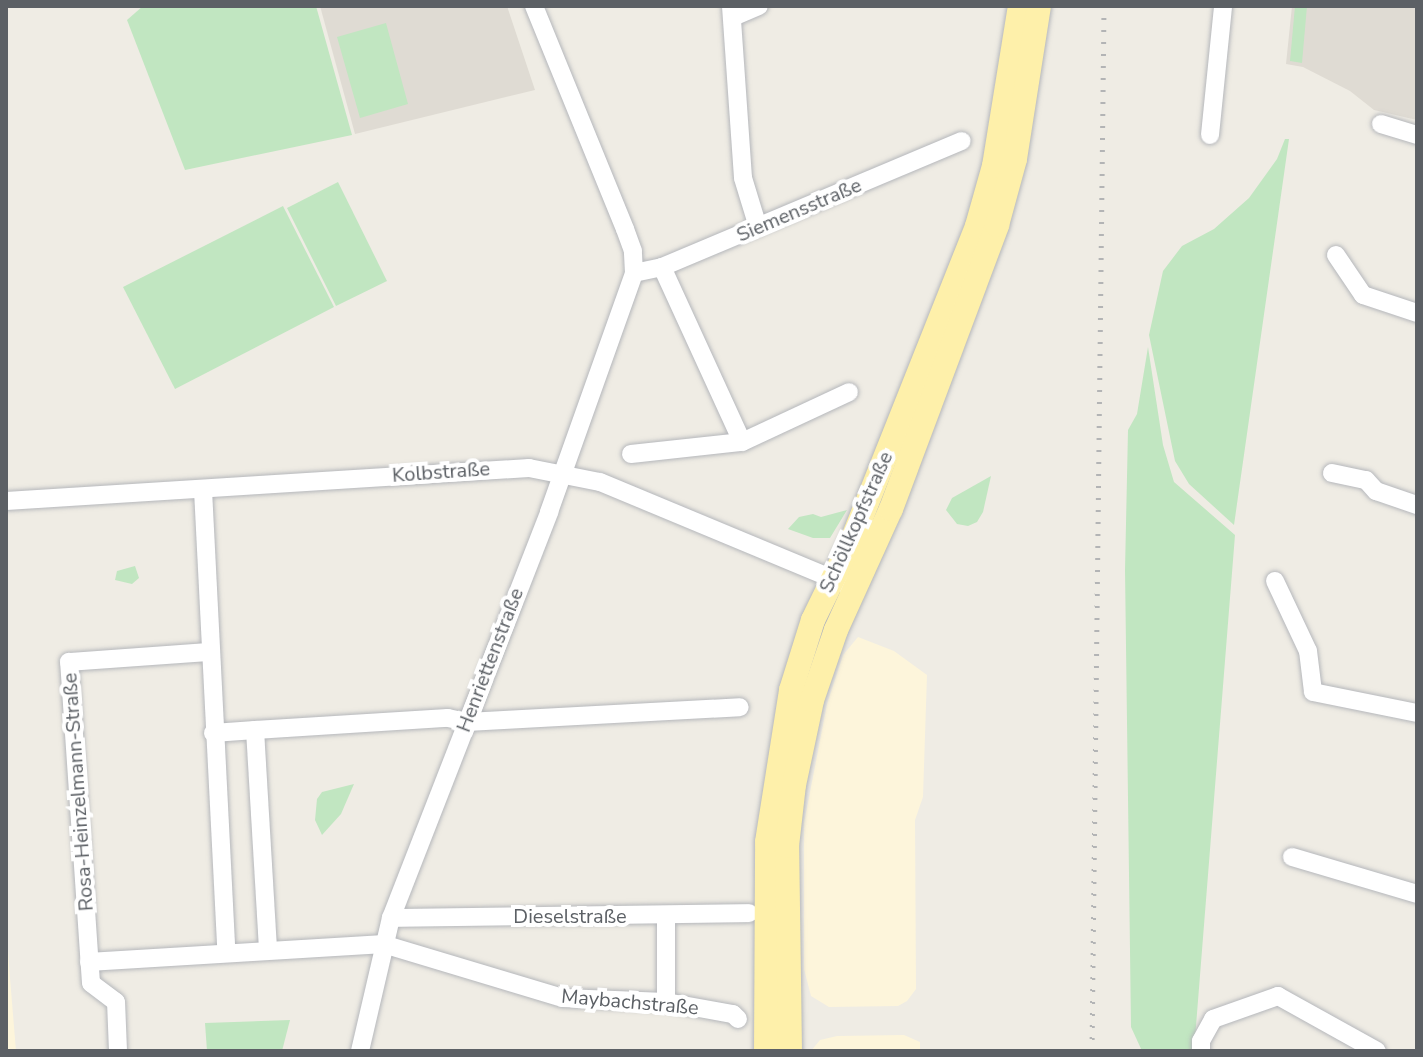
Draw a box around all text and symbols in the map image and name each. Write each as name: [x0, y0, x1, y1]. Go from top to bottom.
street label: Siemensstraße: [733, 173, 865, 247]
street label: Schöllkopfstraße: [814, 448, 898, 596]
street label: Kolbstraße: [391, 457, 491, 487]
street label: Henriettenstraße: [451, 585, 529, 735]
street label: Rosa-Heinzelmann-Straße: [58, 672, 98, 912]
street label: Dieselstraße: [513, 904, 627, 928]
street label: Maybachstraße: [560, 984, 700, 1020]

